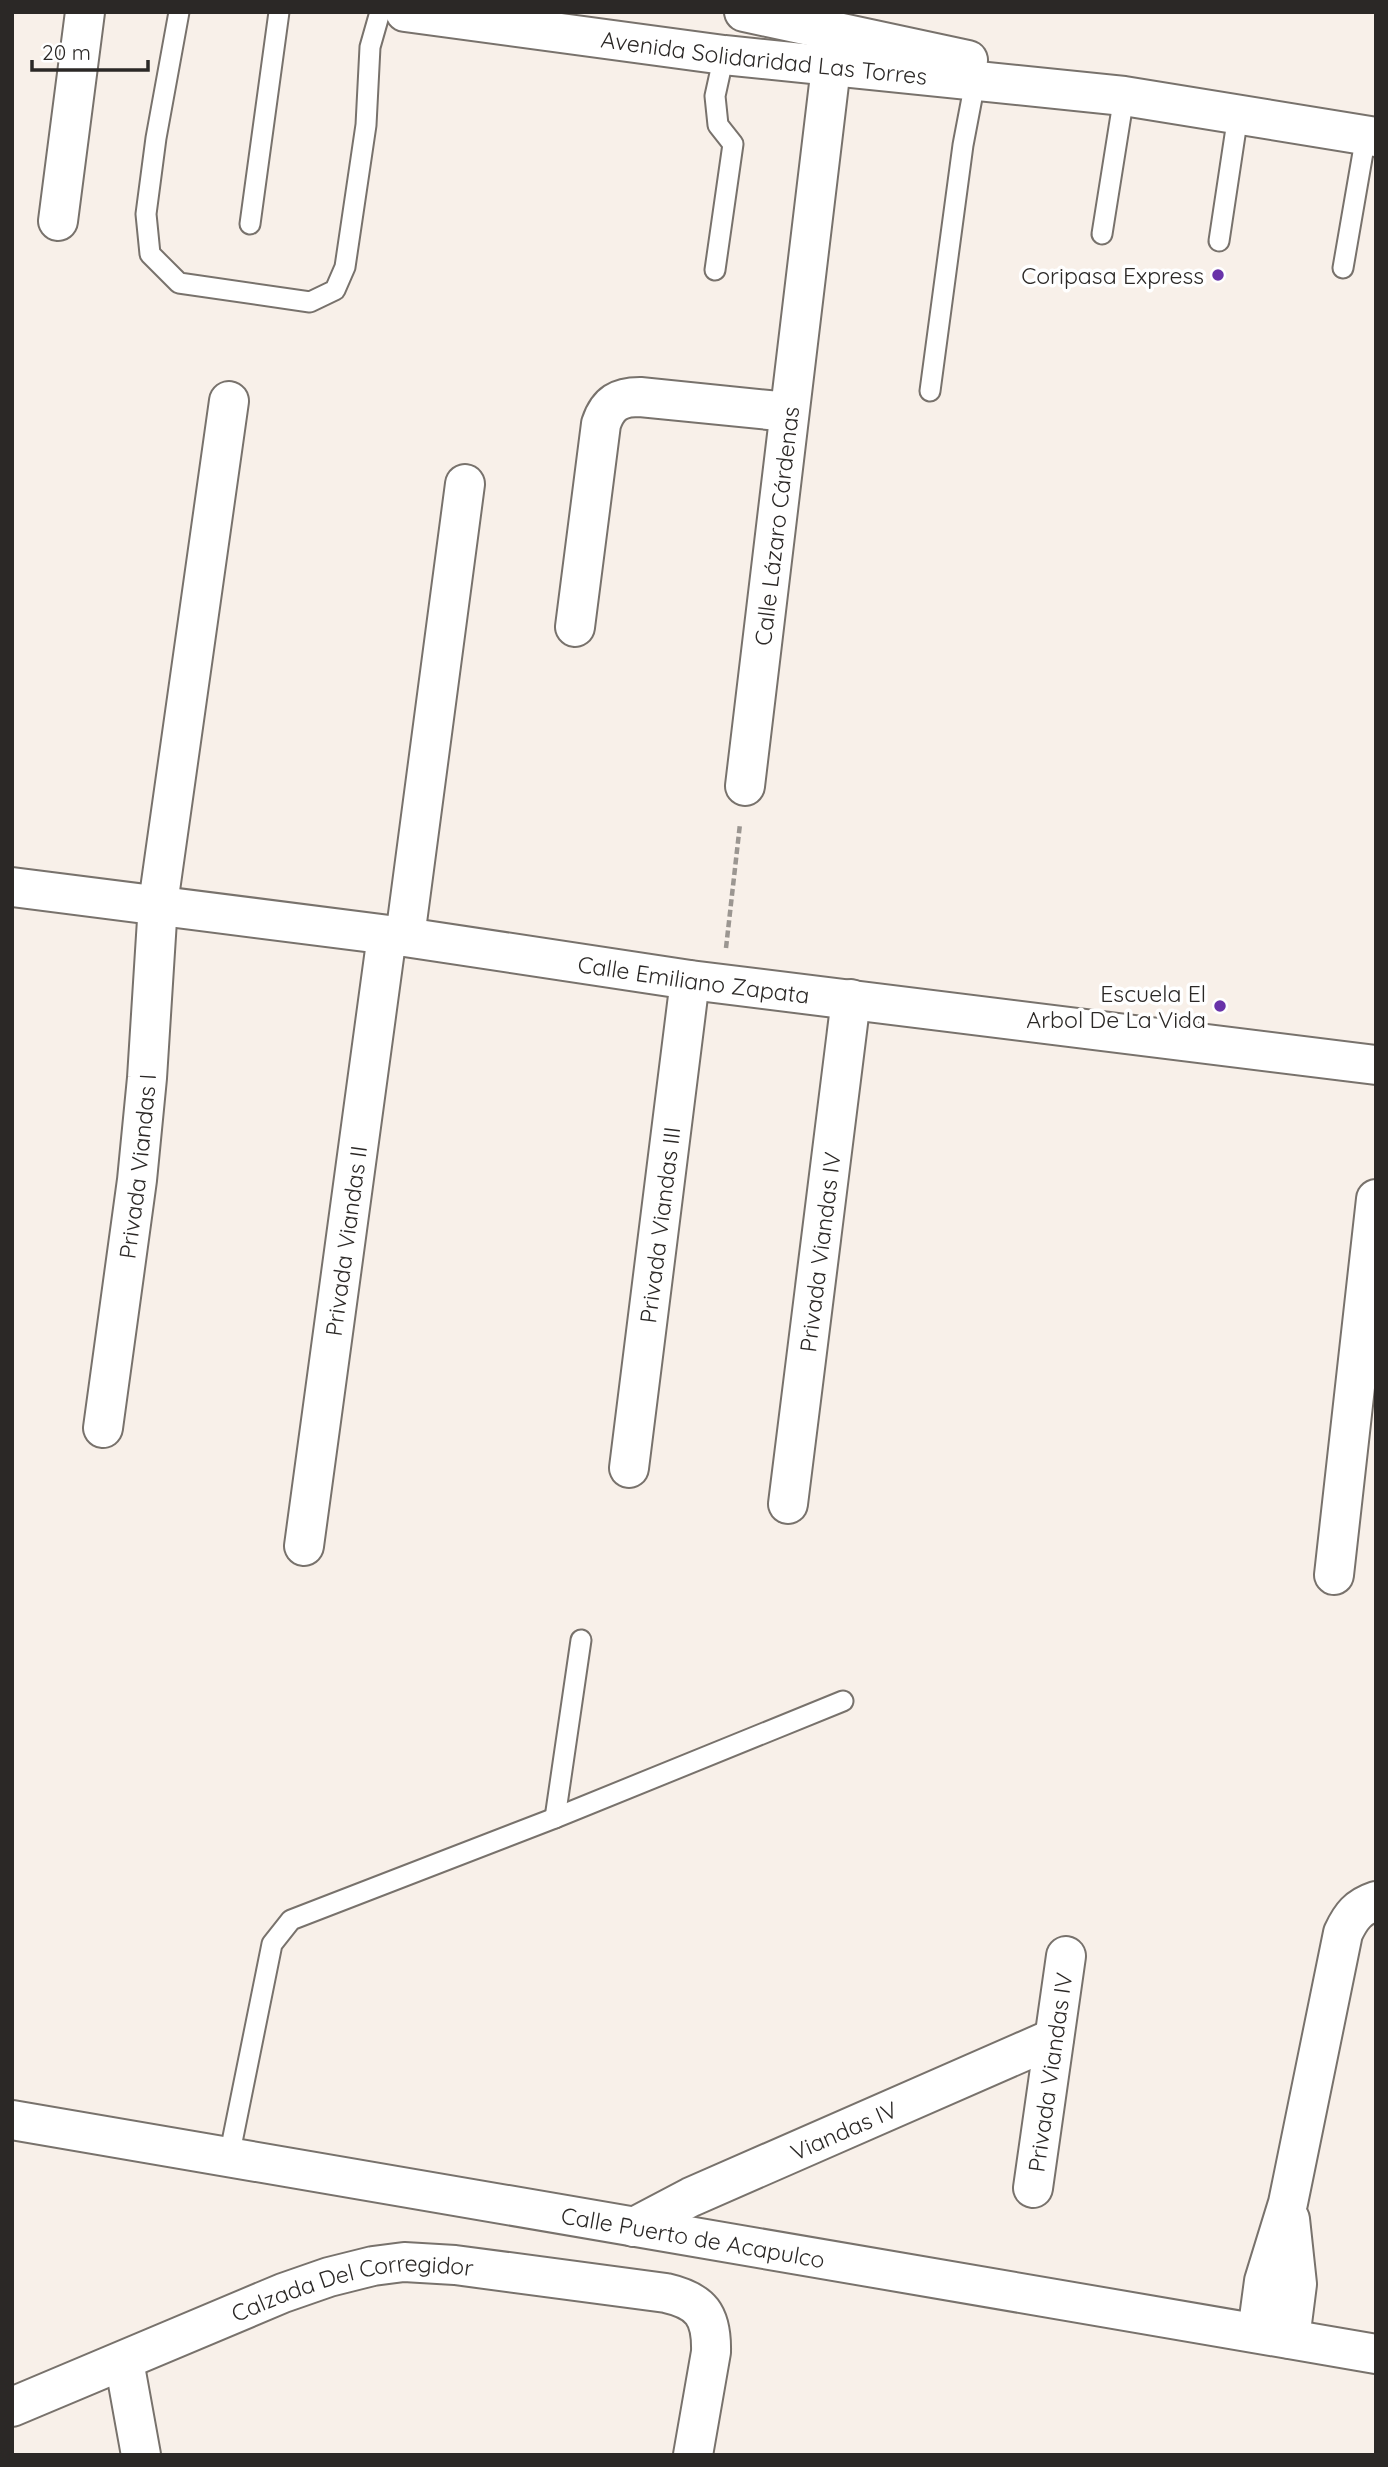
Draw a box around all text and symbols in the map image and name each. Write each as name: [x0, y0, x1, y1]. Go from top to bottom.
street label: Avenida Solidaridad Las Torres: [599, 24, 929, 90]
scale bar: [32, 28, 147, 72]
text: 20 m: [42, 39, 91, 65]
place label: Coripasa Express: [1021, 261, 1204, 290]
marker: Coripasa Express: [1210, 267, 1226, 283]
street label: Calle Lázaro Cárdenas: [747, 405, 805, 647]
street label: Calle Emiliano Zapata: [576, 949, 811, 1009]
place label: Escuela El Arbol De La Vida: [1026, 979, 1206, 1034]
marker: Escuela El Arbol De La Vida: [1212, 998, 1228, 1014]
street label: Privada Viandas I: [112, 1073, 162, 1261]
street label: Privada Viandas III: [633, 1125, 686, 1325]
street label: Privada Viandas II: [318, 1144, 373, 1338]
street label: Privada Viandas IV: [793, 1150, 846, 1354]
street label: Privada Viandas IV: [1021, 1970, 1078, 2174]
street label: Viandas IV: [786, 2094, 901, 2166]
street label: Calle Puerto de Acapulco: [559, 2200, 827, 2274]
street label: Calzada Del Corregidor: [227, 2247, 475, 2328]

